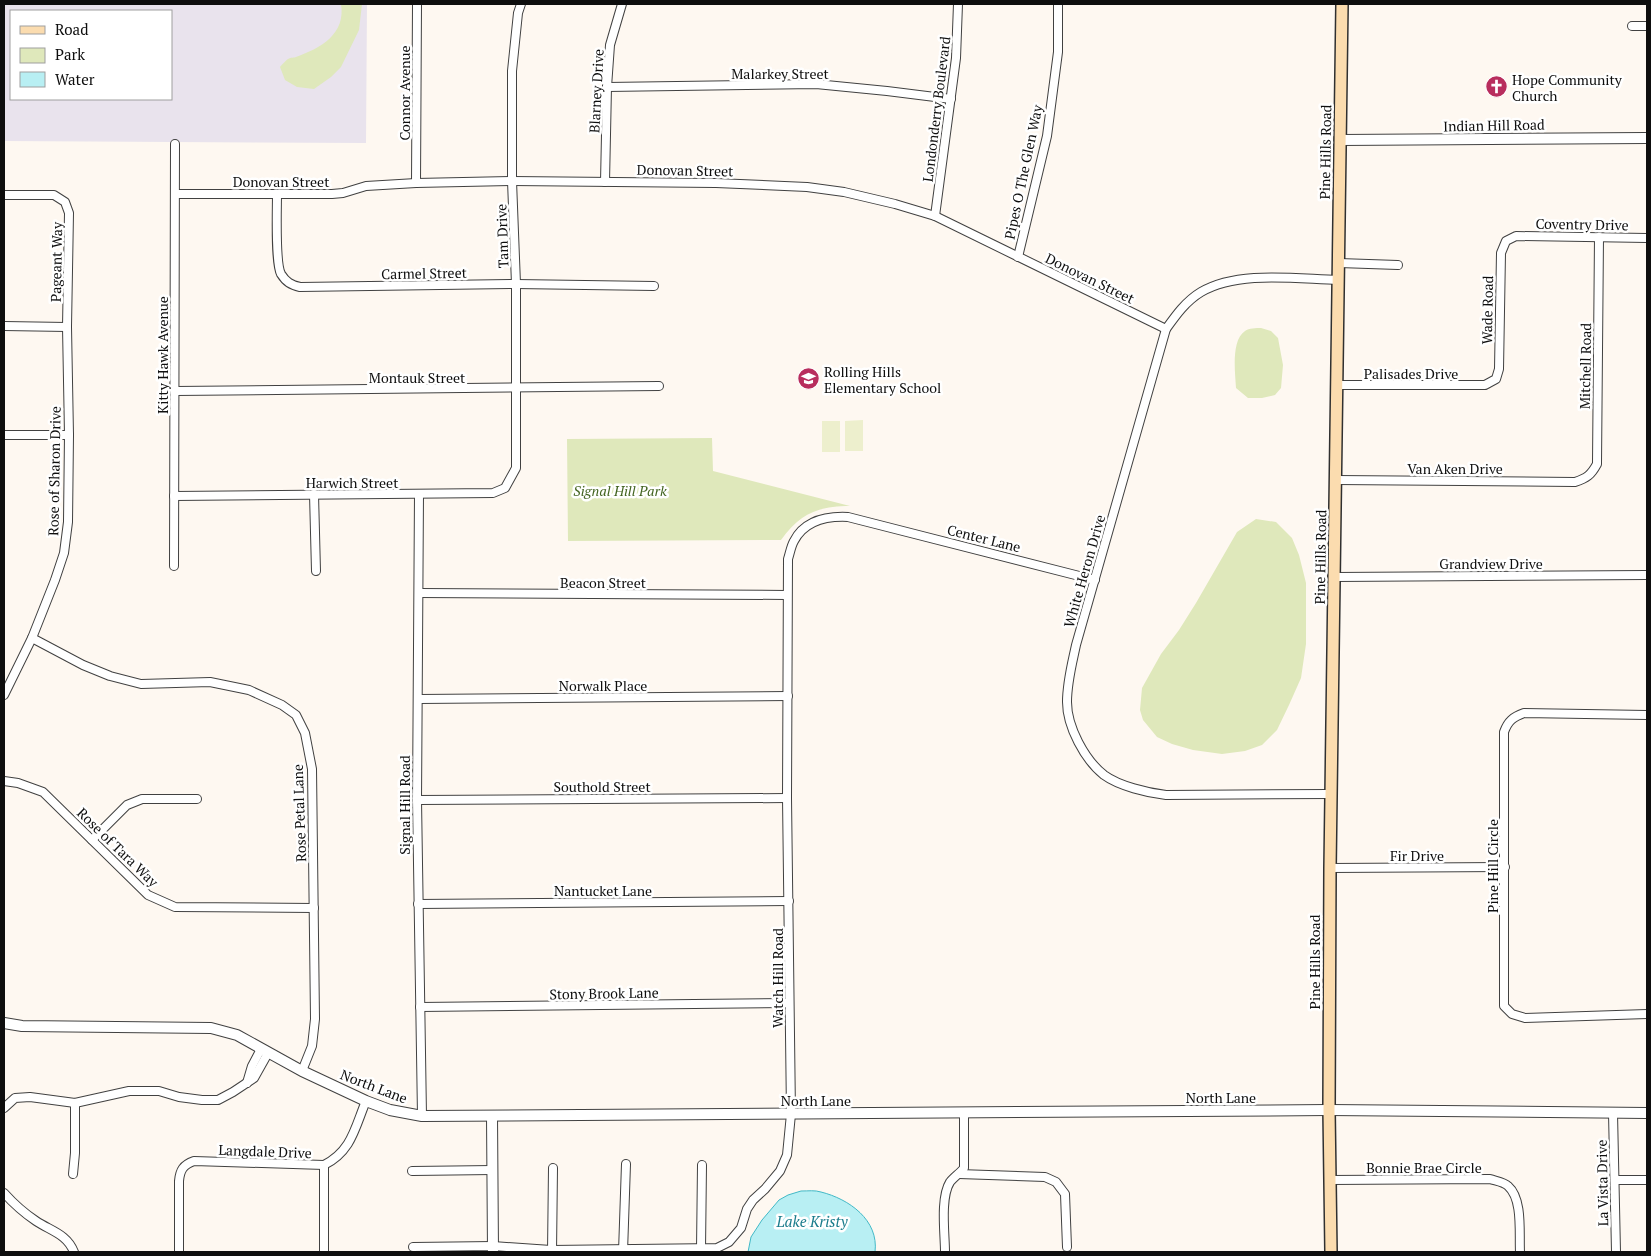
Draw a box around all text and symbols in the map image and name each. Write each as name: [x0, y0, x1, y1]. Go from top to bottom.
legend: [10, 10, 172, 100]
text: Road: [55, 19, 88, 39]
street label: Londonderry Boulevard: [918, 35, 954, 183]
text: Park: [55, 44, 85, 64]
street label: Connor Avenue: [395, 45, 414, 141]
street label: Blarney Drive: [584, 48, 608, 134]
street label: Malarkey Street: [731, 64, 830, 83]
text: Water: [55, 69, 95, 89]
place label: Hope Community Church: [1512, 70, 1623, 105]
church icon: Hope Community Church: [1484, 75, 1508, 99]
street label: Pipes O The Glen Way: [999, 102, 1047, 241]
street label: Pine Hills Road: [1315, 104, 1335, 200]
street label: Indian Hill Road: [1443, 115, 1545, 135]
street label: Donovan Street: [636, 160, 734, 180]
street label: Donovan Street: [233, 172, 330, 191]
street label: Tam Drive: [491, 204, 513, 268]
street label: Coventry Drive: [1535, 214, 1629, 234]
street label: Pageant Way: [46, 221, 66, 302]
street label: Donovan Street: [1042, 248, 1138, 308]
street label: Carmel Street: [381, 263, 468, 283]
street label: Wade Road: [1477, 275, 1497, 345]
street label: Kitty Hawk Avenue: [153, 296, 172, 414]
street label: Mitchell Road: [1575, 322, 1595, 409]
place label: Rolling Hills Elementary School: [824, 362, 941, 397]
street label: Palisades Drive: [1364, 364, 1458, 383]
school or university icon: Rolling Hills Elementary School: [796, 367, 820, 391]
street label: Montauk Street: [369, 368, 466, 387]
street label: Rose of Sharon Drive: [43, 406, 65, 536]
street label: Van Aken Drive: [1407, 459, 1503, 478]
street label: Harwich Street: [306, 473, 399, 492]
park label: Signal Hill Park: [573, 481, 667, 500]
street label: Pine Hills Road: [1310, 509, 1330, 605]
street label: White Heron Drive: [1059, 512, 1109, 630]
street label: Center Lane: [945, 520, 1023, 556]
street label: Grandview Drive: [1439, 554, 1543, 573]
street label: Beacon Street: [560, 573, 647, 592]
street label: Norwalk Place: [559, 676, 647, 695]
street label: Signal Hill Road: [395, 755, 414, 855]
street label: Rose Petal Lane: [288, 764, 310, 862]
street label: Southold Street: [553, 777, 651, 796]
street label: Rose of Tara Way: [73, 803, 163, 891]
street label: Pine Hill Circle: [1483, 819, 1502, 913]
street label: Fir Drive: [1390, 846, 1444, 865]
street label: Nantucket Lane: [554, 881, 652, 900]
street label: Pine Hills Road: [1305, 914, 1324, 1009]
street label: Watch Hill Road: [768, 928, 787, 1028]
street label: Stony Brook Lane: [549, 983, 659, 1003]
street label: North Lane: [338, 1065, 410, 1107]
street label: North Lane: [1186, 1088, 1256, 1107]
street label: North Lane: [781, 1091, 851, 1110]
street label: Langdale Drive: [218, 1140, 312, 1162]
street label: La Vista Drive: [1592, 1140, 1612, 1226]
street label: Bonnie Brae Circle: [1366, 1158, 1482, 1177]
water label: Lake Kristy: [776, 1211, 849, 1231]

